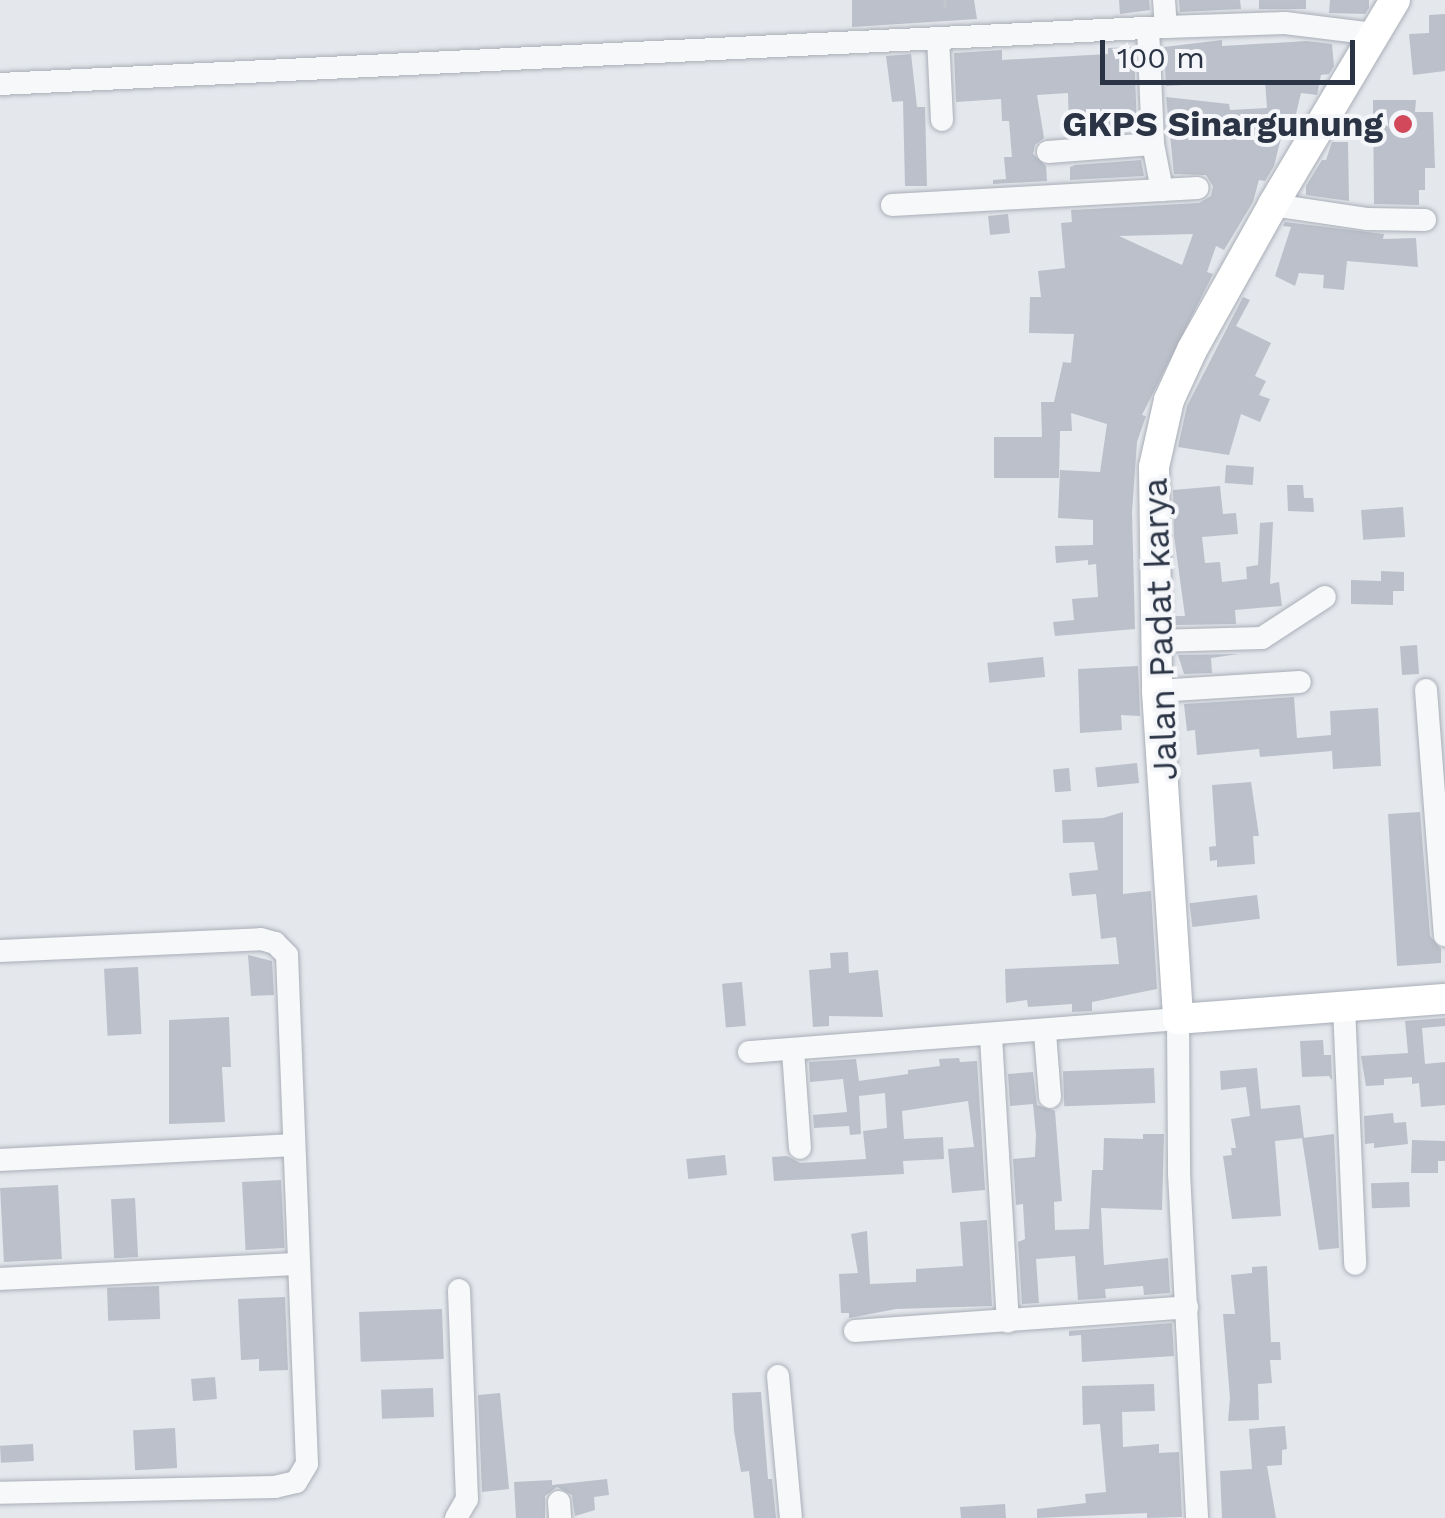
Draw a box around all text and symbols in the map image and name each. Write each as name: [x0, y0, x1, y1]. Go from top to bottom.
scale bar: [1105, 20, 1360, 82]
text: 100 m: [1117, 40, 1205, 75]
place label: GKPS Sinargunung: [1062, 103, 1383, 145]
marker: GKPS Sinargunung: [1392, 113, 1414, 135]
street label: Jalan Padat karya: [1134, 477, 1186, 781]

